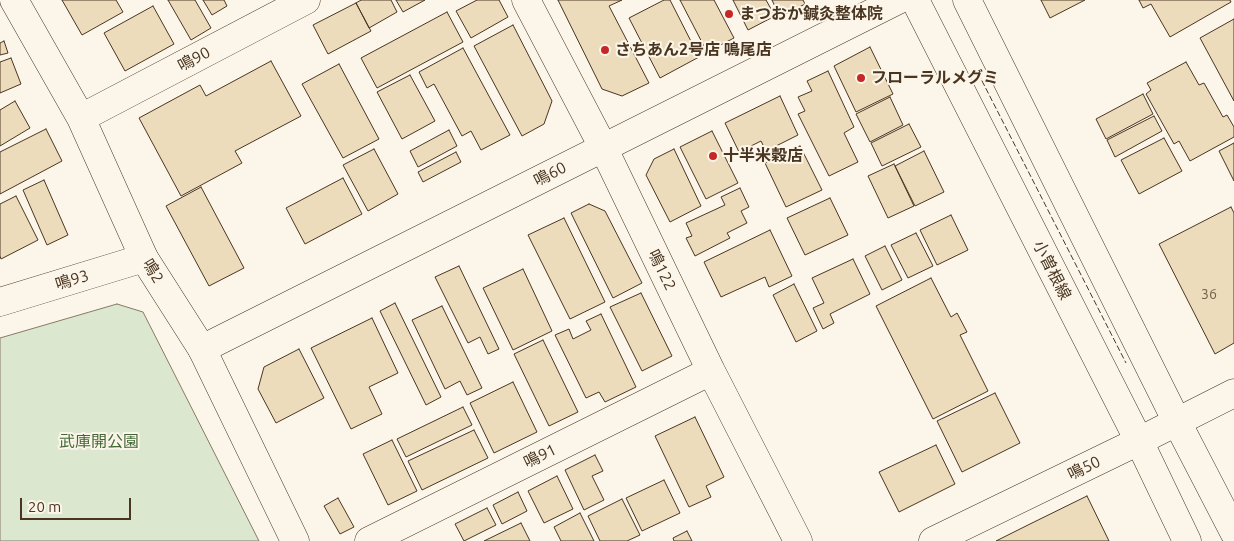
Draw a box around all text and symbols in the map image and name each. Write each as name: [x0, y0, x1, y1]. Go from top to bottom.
place label: まつおか鍼灸整体院: [739, 4, 883, 24]
marker: まつおか鍼灸整体院: [723, 8, 735, 20]
place label: さちあん2号店 鳴尾店: [615, 40, 772, 60]
street label: 鳴90: [174, 43, 214, 75]
marker: さちあん2号店 鳴尾店: [599, 44, 611, 56]
place label: フローラルメグミ: [871, 68, 999, 88]
marker: フローラルメグミ: [855, 72, 867, 84]
place label: 十半米穀店: [723, 146, 803, 166]
marker: 十半米穀店: [707, 150, 719, 162]
street label: 鳴60: [530, 158, 570, 190]
street label: 小曽根線: [1029, 237, 1075, 303]
street label: 鳴122: [644, 246, 680, 294]
street label: 鳴2: [138, 255, 168, 287]
street label: 鳴93: [53, 266, 91, 294]
house number: 36: [1201, 286, 1217, 302]
park label: 武庫開公園: [59, 432, 139, 452]
street label: 鳴91: [520, 440, 560, 472]
street label: 鳴50: [1064, 452, 1104, 484]
scale bar: [22, 488, 134, 520]
text: 20 m: [28, 498, 61, 515]

